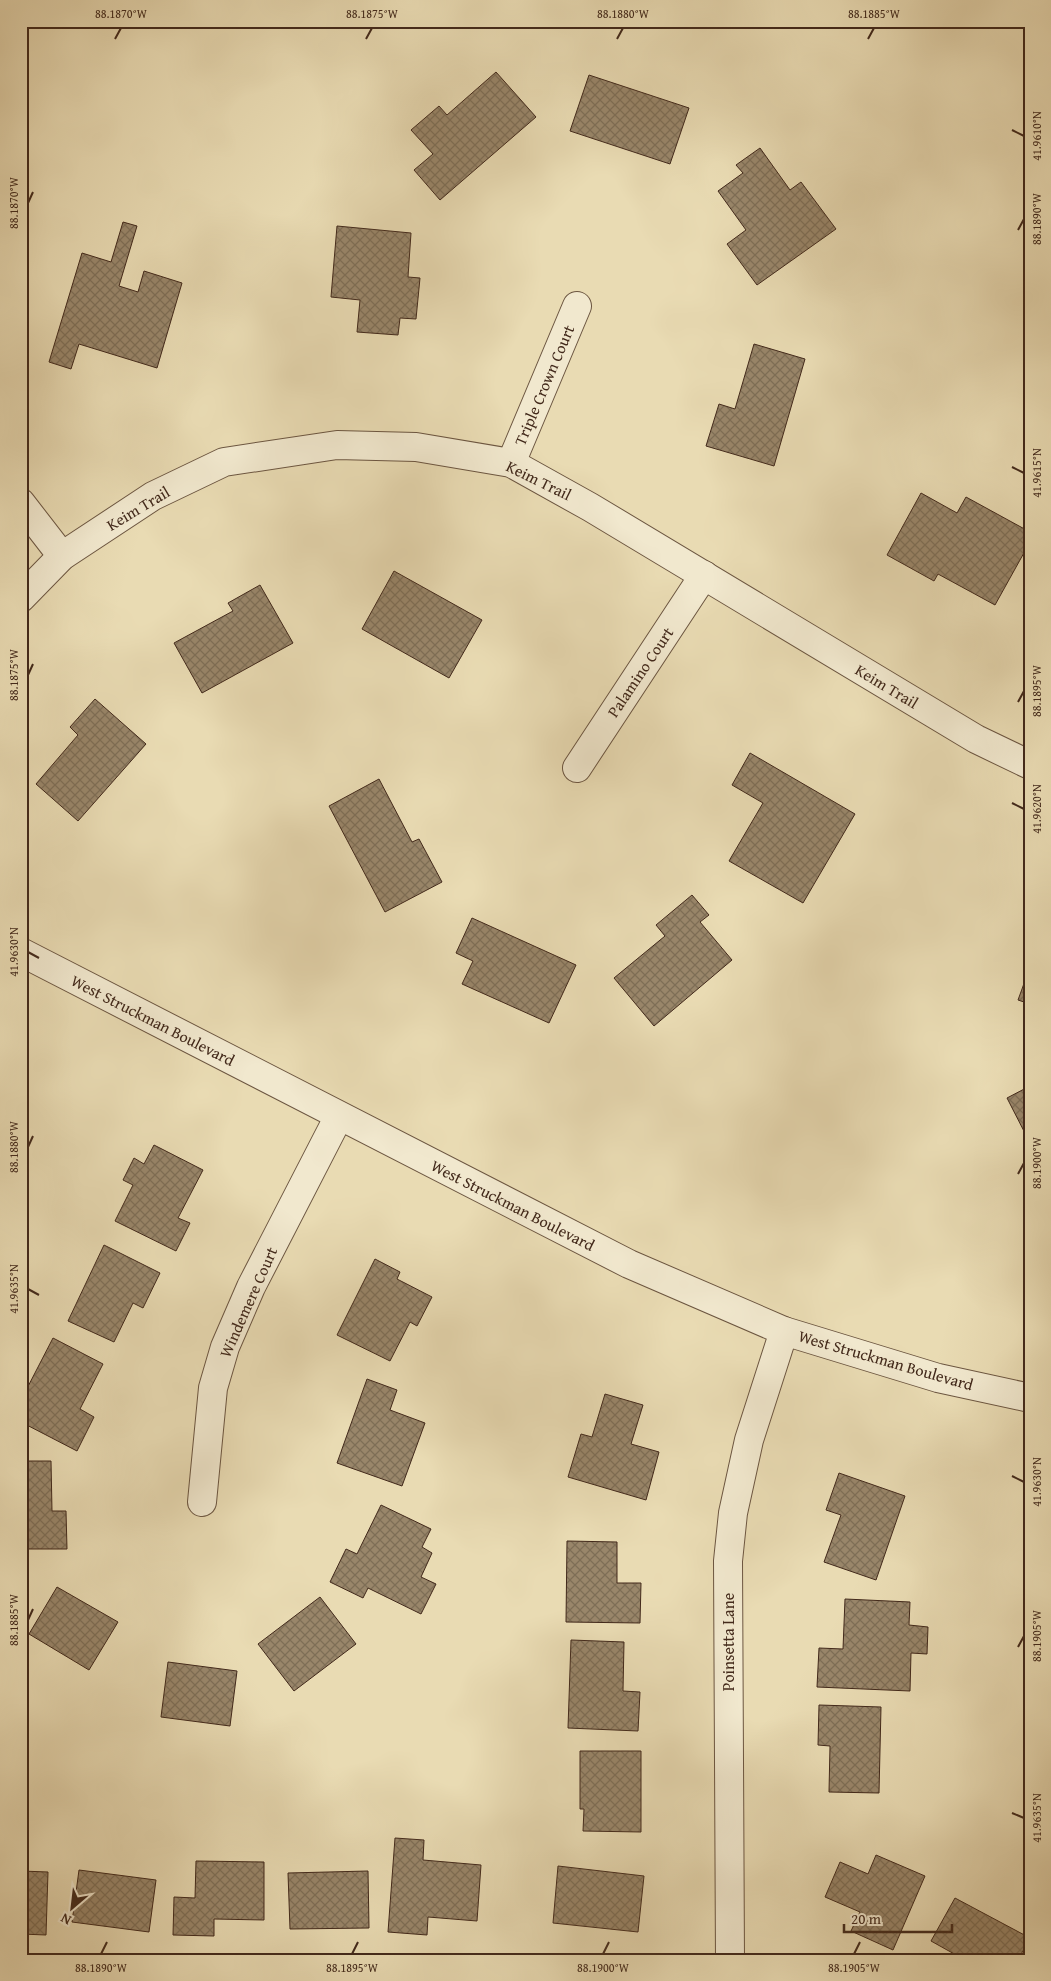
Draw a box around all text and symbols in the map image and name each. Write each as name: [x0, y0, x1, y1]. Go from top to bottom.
text: 88.1870°W: [95, 5, 148, 22]
text: 88.1875°W: [346, 5, 399, 22]
text: 88.1880°W: [597, 5, 650, 22]
text: 88.1885°W: [848, 5, 901, 22]
text: 41.9610°N: [1028, 111, 1045, 161]
text: 88.1870°W: [5, 176, 22, 229]
text: 88.1890°W: [1028, 192, 1045, 245]
street label: Triple Crown Court: [508, 321, 580, 449]
text: 41.9615°N: [1028, 448, 1045, 498]
street label: Keim Trail: [502, 454, 576, 506]
street label: Keim Trail: [102, 479, 175, 536]
street label: Palamino Court: [601, 622, 679, 722]
text: 88.1875°W: [5, 648, 22, 701]
street label: Keim Trail: [851, 658, 924, 715]
text: 88.1895°W: [1028, 664, 1045, 717]
text: 41.9620°N: [1028, 784, 1045, 834]
text: 41.9630°N: [5, 927, 22, 977]
street label: West Struckman Boulevard: [67, 968, 239, 1072]
text: 88.1880°W: [5, 1120, 22, 1173]
text: 88.1900°W: [1028, 1136, 1045, 1189]
street label: West Struckman Boulevard: [427, 1153, 599, 1257]
street label: Windemere Court: [213, 1243, 283, 1361]
text: 41.9635°N: [5, 1264, 22, 1314]
street label: West Struckman Boulevard: [796, 1324, 977, 1397]
text: 41.9630°N: [1028, 1457, 1045, 1507]
text: 88.1885°W: [5, 1593, 22, 1646]
street label: Poinsetta Lane: [716, 1593, 740, 1691]
text: 88.1905°W: [1028, 1609, 1045, 1662]
text: 41.9635°N: [1028, 1793, 1045, 1843]
north arrow: [48, 1884, 98, 1934]
scale bar: [844, 1901, 951, 1933]
text: N: [57, 1908, 75, 1931]
text: 20 m: [851, 1908, 882, 1929]
text: 88.1890°W: [75, 1959, 128, 1976]
text: 88.1895°W: [326, 1959, 379, 1976]
text: 88.1900°W: [577, 1959, 630, 1976]
text: 88.1905°W: [828, 1959, 881, 1976]

